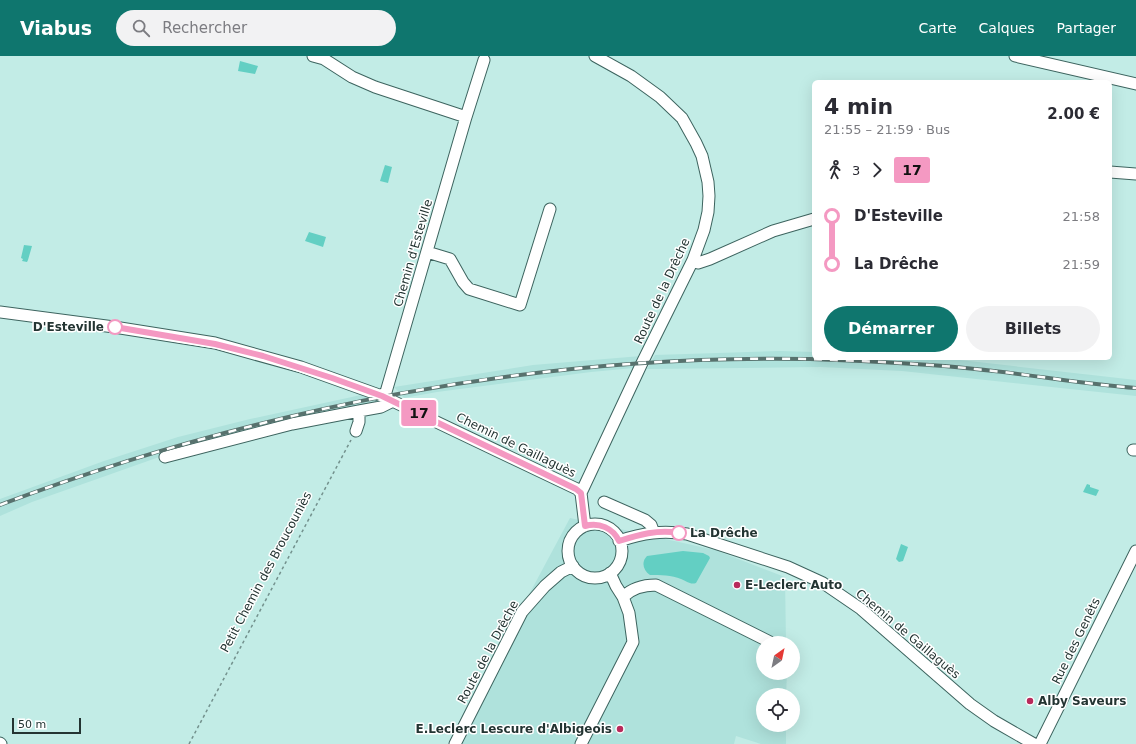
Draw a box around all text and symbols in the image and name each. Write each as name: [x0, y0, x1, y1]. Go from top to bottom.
search box: [116, 10, 396, 46]
text: Viabus: [20, 17, 92, 39]
icon: search: [130, 17, 152, 39]
text: Rechercher: [162, 19, 247, 37]
text: Carte: [918, 20, 957, 36]
text: Calques: [979, 20, 1035, 36]
text: Partager: [1057, 20, 1116, 36]
text: 4 min: [824, 94, 893, 119]
text: 2.00 €: [1047, 105, 1100, 123]
text: 21:55 – 21:59 · Bus: [824, 122, 950, 137]
icon: walk: [824, 159, 846, 181]
icon: forward: [866, 159, 888, 181]
text: 17: [902, 162, 922, 178]
text: 3: [852, 163, 860, 178]
street label: Chemin d'Esteville: [391, 198, 435, 308]
text: D'Esteville: [854, 207, 943, 225]
text: 21:58: [1063, 209, 1100, 224]
street label: Route de la Drêche: [631, 236, 693, 346]
text: La Drêche: [854, 255, 939, 273]
text: 21:59: [1063, 257, 1100, 272]
button: Démarrer: [824, 306, 958, 352]
button: Billets: [966, 306, 1100, 352]
marker: D'Esteville: [107, 319, 123, 335]
place label: D'Esteville: [33, 320, 104, 334]
line badge: 17: [401, 400, 437, 426]
text: 17: [409, 405, 429, 421]
street label: Chemin de Gaillaguès: [454, 410, 578, 480]
street label: Petit Chemin des Broucouniès: [218, 489, 314, 655]
marker: La Drêche: [671, 525, 687, 541]
place label: La Drêche: [690, 526, 758, 540]
place label: E-Leclerc Auto: [745, 578, 842, 592]
marker: E-Leclerc Auto: [732, 580, 742, 590]
street label: Chemin de Gaillaguès: [853, 586, 963, 682]
street label: Rue des Genêts: [1049, 596, 1103, 686]
street label: Route de la Drêche: [455, 598, 521, 706]
north arrow: [756, 636, 800, 680]
map controls: [756, 636, 800, 732]
button: locate: [756, 688, 800, 732]
place label: Alby Saveurs: [1038, 694, 1126, 708]
marker: Alby Saveurs: [1025, 696, 1035, 706]
scale bar: [12, 716, 81, 735]
text: 50 m: [18, 718, 46, 731]
place label: E.Leclerc Lescure d'Albigeois: [415, 722, 612, 736]
marker: E.Leclerc Lescure d'Albigeois: [615, 724, 625, 734]

